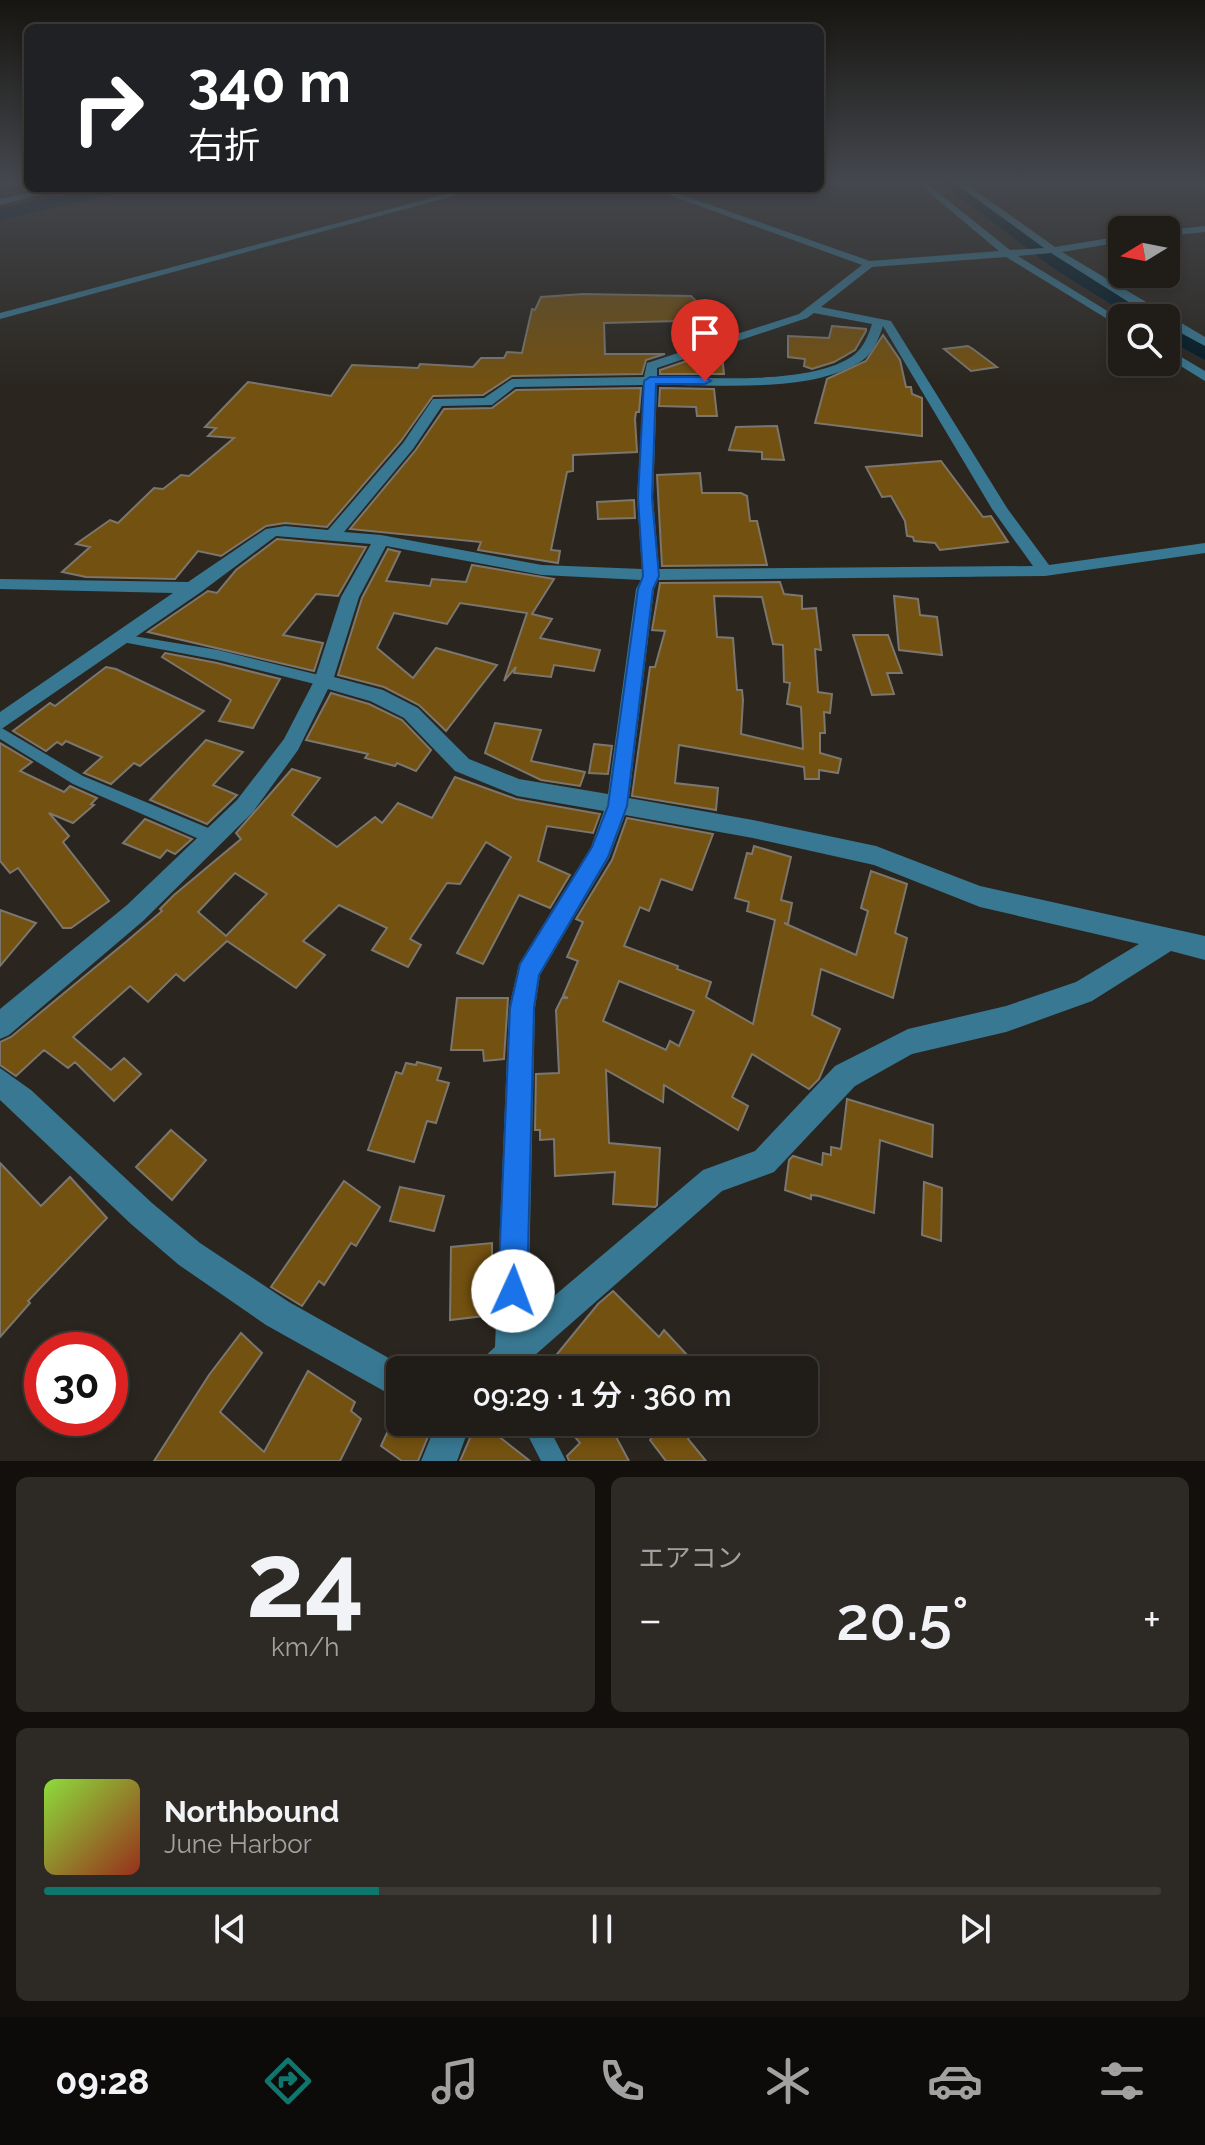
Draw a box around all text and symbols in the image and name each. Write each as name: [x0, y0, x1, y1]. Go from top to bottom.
text: 340 m: [188, 49, 351, 115]
icon: right: [56, 56, 160, 160]
text: 右折: [188, 124, 260, 166]
north arrow: [1108, 216, 1180, 288]
map controls: [1108, 216, 1180, 376]
pin: [671, 299, 739, 381]
button: search: [1108, 304, 1180, 376]
icon: arrive: [683, 311, 727, 355]
position arrow: [471, 1249, 555, 1333]
speed limit sign: 30: [24, 1332, 128, 1436]
text: 09:29 · 1 分 · 360 m: [472, 1378, 732, 1413]
text: 24: [246, 1519, 364, 1641]
text: エアコン: [639, 1543, 743, 1573]
text: 20.5°: [836, 1584, 969, 1654]
text: −: [639, 1594, 662, 1645]
text: +: [1143, 1594, 1161, 1645]
text: km/h: [271, 1632, 340, 1662]
text: Northbound: [164, 1794, 339, 1829]
text: June Harbor: [164, 1829, 312, 1859]
icon: previous: [208, 1907, 252, 1951]
icon: pause: [580, 1907, 624, 1951]
icon: next: [953, 1907, 997, 1951]
icon: directions: [260, 2053, 316, 2109]
icon: music: [427, 2053, 483, 2109]
icon: phone: [594, 2053, 650, 2109]
icon: climate: [760, 2053, 816, 2109]
icon: car: [927, 2053, 983, 2109]
icon: filters: [1094, 2053, 1150, 2109]
text: 09:28: [55, 2060, 150, 2102]

